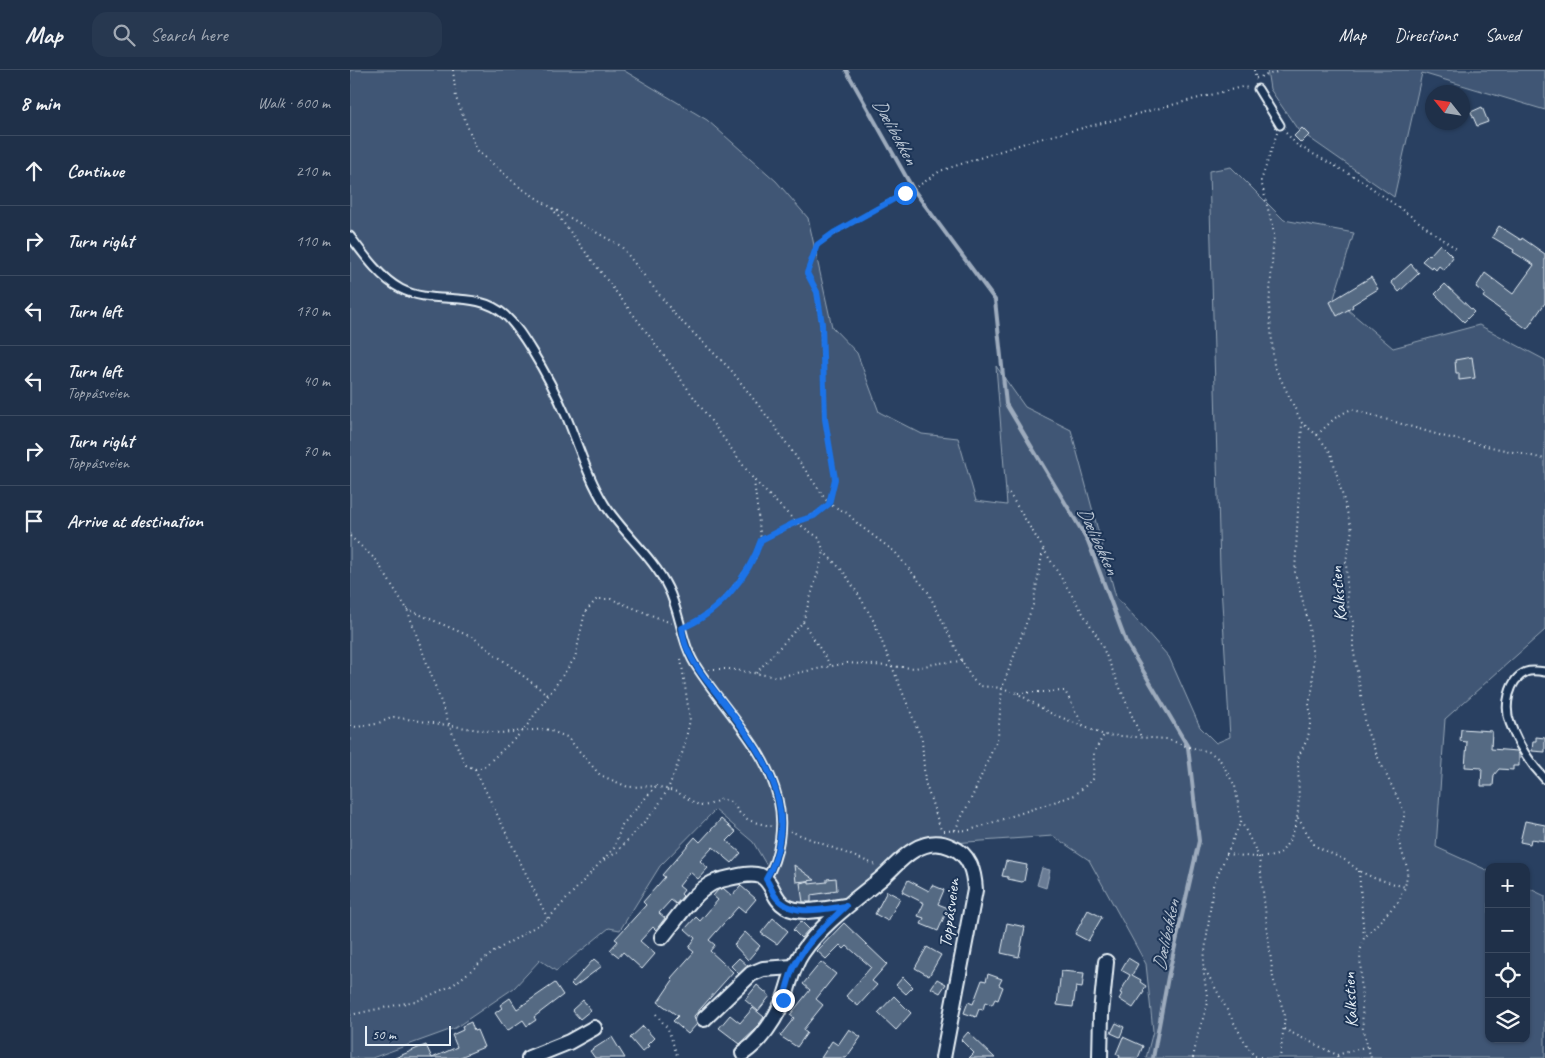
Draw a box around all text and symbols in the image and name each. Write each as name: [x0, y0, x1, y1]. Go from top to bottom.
search box: [92, 12, 442, 57]
text: Map: [25, 20, 62, 50]
icon: search: [110, 21, 138, 49]
text: Search here: [150, 23, 228, 47]
text: Map: [1339, 24, 1366, 46]
text: Directions: [1394, 24, 1457, 46]
text: Saved: [1485, 24, 1520, 46]
north arrow: [1425, 85, 1470, 130]
text: 8 min: [20, 90, 60, 116]
text: Walk · 600 m: [258, 93, 330, 113]
water label: Dælibekken: [867, 94, 924, 170]
icon: ahead: [20, 157, 48, 185]
text: Continue: [67, 159, 124, 183]
text: 210 m: [296, 161, 330, 181]
route start: [894, 182, 917, 205]
icon: right: [20, 227, 48, 255]
text: Turn right: [67, 229, 134, 253]
text: 110 m: [296, 231, 330, 251]
icon: left: [20, 297, 48, 325]
text: Turn left: [67, 299, 122, 323]
text: 170 m: [296, 301, 330, 321]
text: Turn left: [67, 359, 122, 383]
icon: left: [20, 367, 48, 395]
text: 40 m: [303, 371, 330, 391]
text: Toppåsveien: [67, 383, 129, 403]
text: Turn right: [67, 429, 134, 453]
icon: right: [20, 437, 48, 465]
text: 70 m: [303, 441, 330, 461]
text: Toppåsveien: [67, 453, 129, 473]
water label: Dælibekken: [1072, 503, 1125, 579]
icon: arrive: [20, 507, 48, 535]
text: Arrive at destination: [67, 509, 203, 533]
street label: Kalkstien: [1325, 565, 1351, 622]
map controls: [1485, 863, 1530, 1043]
button: +: [1485, 863, 1530, 908]
street label: Toppåsveien: [934, 876, 964, 949]
water label: Dælibekken: [1147, 896, 1185, 973]
button: −: [1485, 908, 1530, 953]
button: locate: [1485, 953, 1530, 998]
street label: Kalkstien: [1338, 971, 1362, 1028]
route end: [772, 989, 795, 1012]
button: layers: [1485, 998, 1530, 1043]
scale bar: [365, 1023, 451, 1046]
text: 50 m: [372, 1026, 396, 1043]

